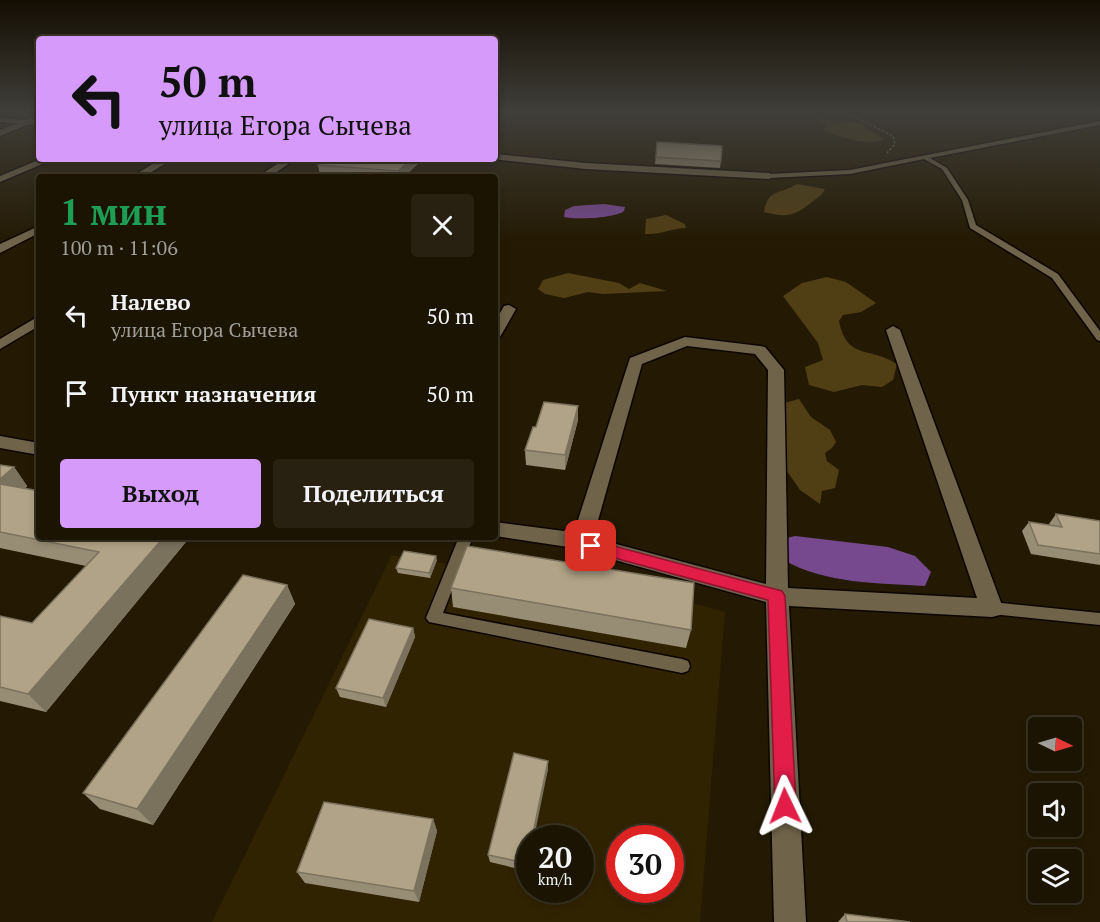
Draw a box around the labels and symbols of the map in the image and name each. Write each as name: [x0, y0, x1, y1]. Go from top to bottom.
pin: [565, 520, 616, 571]
north arrow: [1028, 717, 1082, 771]
position arrow: [753, 774, 817, 838]
speed limit sign: 30: [606, 825, 684, 903]

